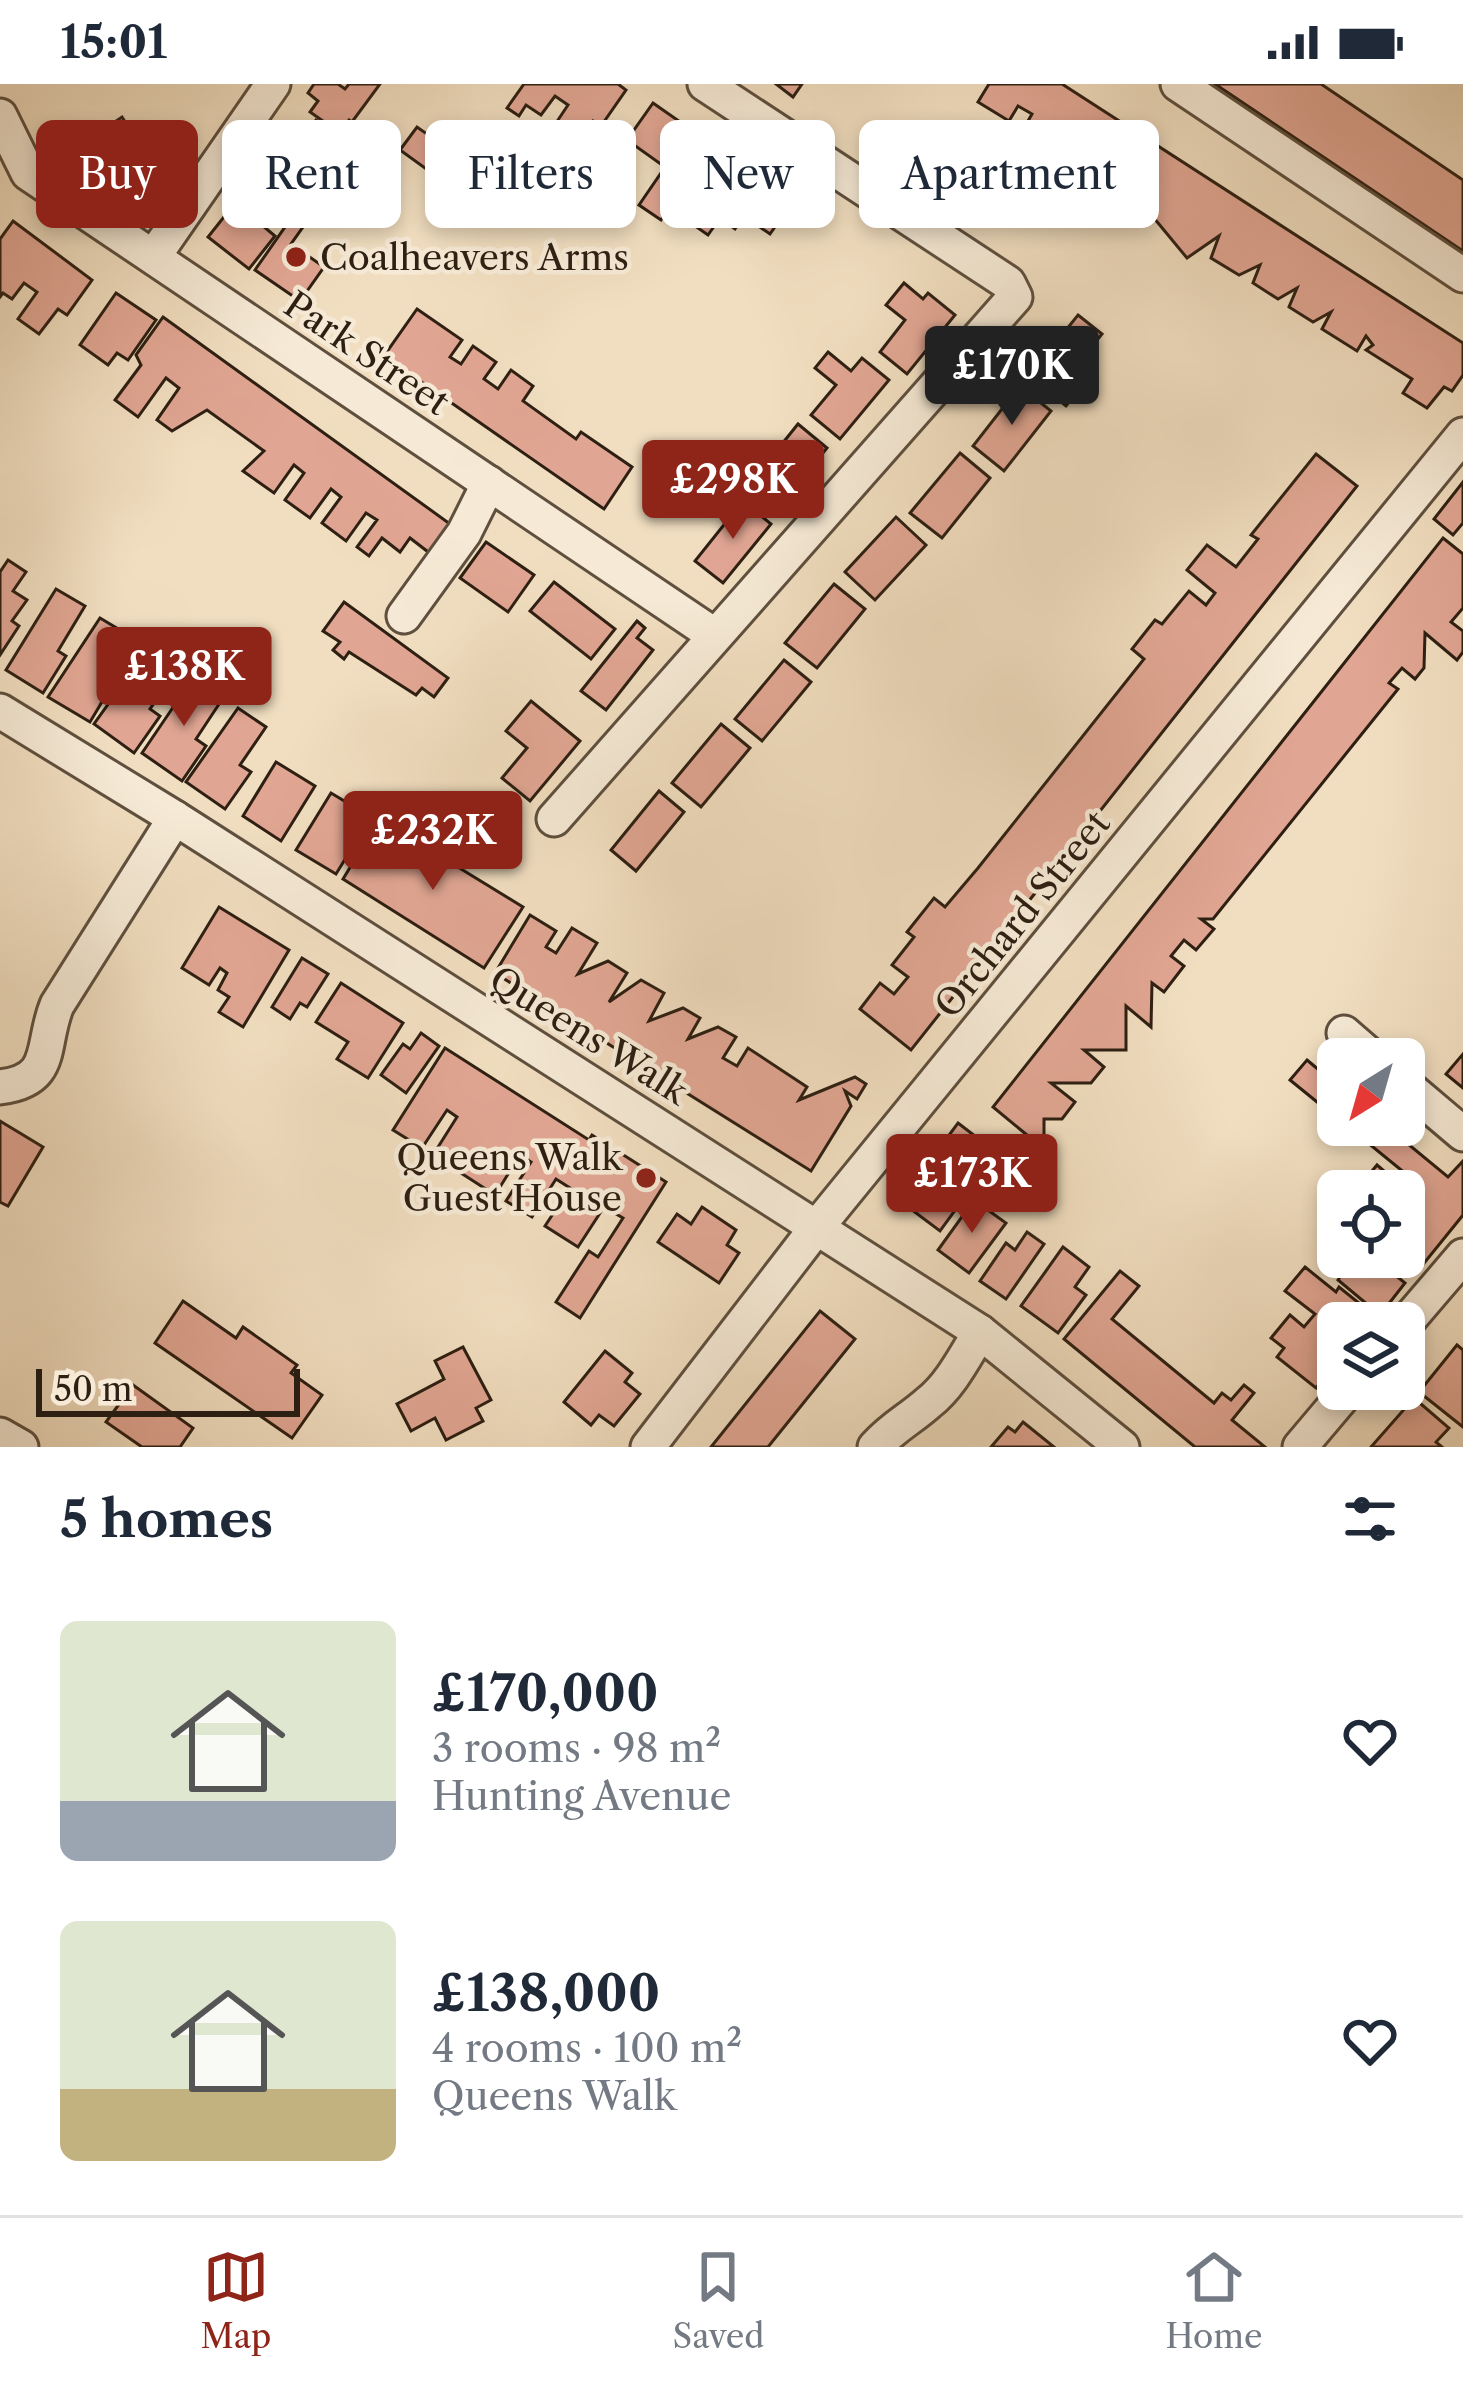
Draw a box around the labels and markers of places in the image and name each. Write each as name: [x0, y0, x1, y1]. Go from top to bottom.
place label: Coalheavers Arms: [320, 235, 629, 279]
marker: Coalheavers Arms: [283, 244, 309, 270]
pin: £170K: [928, 326, 1096, 428]
pin: £298K: [649, 440, 817, 542]
pin: £138K: [100, 627, 268, 729]
pin: £232K: [349, 791, 517, 893]
pin: £173K: [888, 1134, 1056, 1236]
place label: Queens Walk Guest House: [396, 1135, 624, 1220]
marker: Queens Walk Guest House: [633, 1165, 659, 1191]

